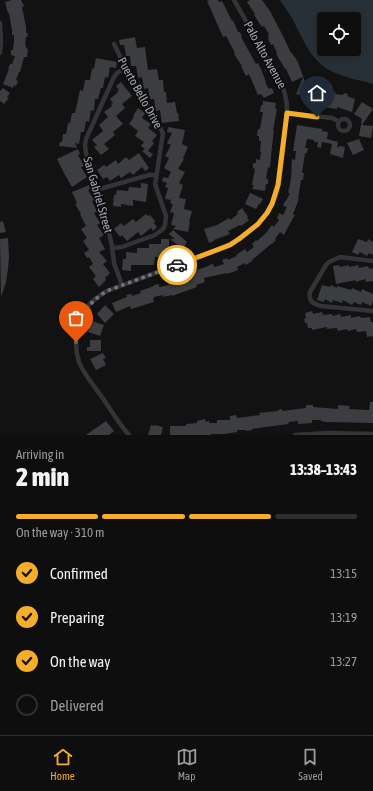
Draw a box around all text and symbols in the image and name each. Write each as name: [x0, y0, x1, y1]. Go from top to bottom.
map controls: [317, 12, 361, 56]
button: locate: [317, 12, 361, 56]
street label: Palo Alto Avenue: [241, 19, 289, 91]
street label: Puerto Bello Drive: [115, 55, 165, 131]
pin: [300, 76, 334, 117]
icon: home: [306, 82, 328, 104]
street label: San Gabriel Street: [80, 155, 116, 235]
courier: [157, 245, 197, 285]
icon: car: [166, 254, 188, 276]
pin: [59, 301, 93, 342]
icon: bag: [65, 307, 87, 329]
text: Arriving in: [16, 447, 64, 462]
text: 13:38–13:43: [290, 461, 357, 478]
text: 2 min: [16, 462, 69, 492]
text: On the way · 310 m: [16, 525, 104, 540]
icon: check: [16, 562, 38, 584]
text: Confirmed: [50, 565, 108, 582]
text: 13:15: [330, 566, 357, 581]
icon: check: [16, 606, 38, 628]
text: Preparing: [50, 609, 104, 626]
text: 13:19: [330, 610, 357, 625]
icon: check: [16, 650, 38, 672]
text: On the way: [50, 653, 111, 670]
text: 13:27: [330, 654, 357, 669]
text: Delivered: [50, 697, 104, 714]
tab: Home: [50, 746, 75, 782]
tab: Map: [176, 746, 198, 782]
tab: Saved: [298, 746, 323, 782]

